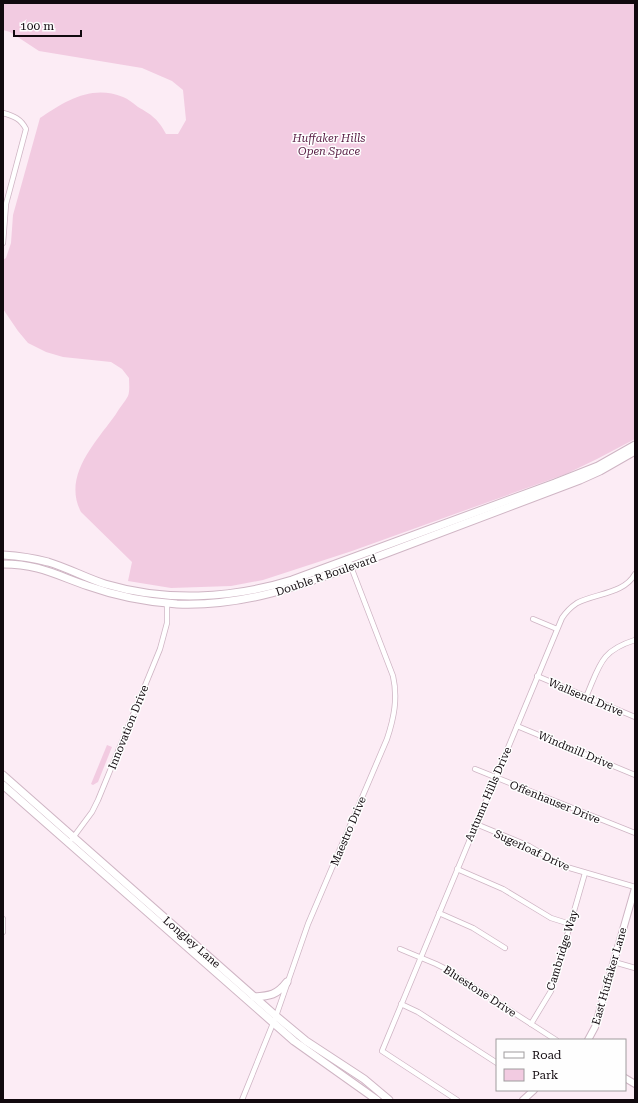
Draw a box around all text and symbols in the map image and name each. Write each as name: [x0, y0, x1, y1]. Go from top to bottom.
scale bar: [14, 12, 81, 38]
text: 100 m: [20, 19, 54, 33]
park label: Huffaker Hills Open Space: [292, 132, 366, 158]
street label: Double R Boulevard: [274, 552, 378, 599]
street label: Wallsend Drive: [546, 676, 625, 719]
street label: Innovation Drive: [106, 683, 151, 771]
street label: Windmill Drive: [536, 729, 615, 772]
street label: Autumn Hills Drive: [463, 745, 514, 843]
street label: Offenhauser Drive: [508, 778, 602, 827]
street label: Maestro Drive: [328, 794, 369, 868]
street label: Sugerloaf Drive: [492, 827, 572, 874]
street label: Cambridge Way: [544, 908, 581, 992]
street label: Longley Lane: [160, 914, 223, 971]
street label: East Huffaker Lane: [589, 926, 630, 1026]
street label: Bluestone Drive: [441, 963, 519, 1020]
legend: [496, 1039, 626, 1091]
text: Road: [532, 1048, 562, 1062]
text: Park: [532, 1068, 559, 1082]

